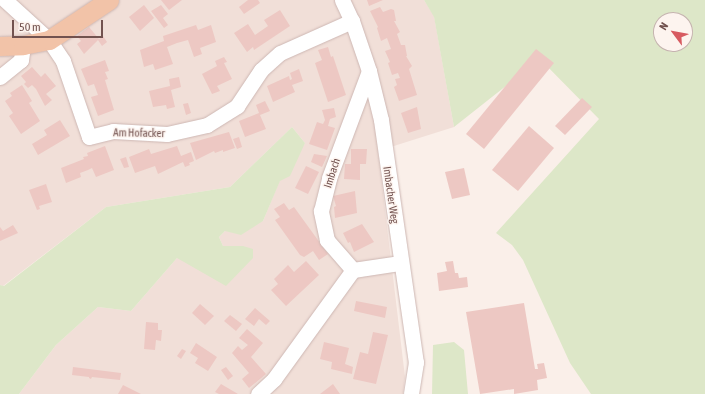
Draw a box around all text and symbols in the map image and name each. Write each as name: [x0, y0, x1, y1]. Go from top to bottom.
scale bar: [14, 12, 105, 38]
north arrow: [653, 12, 693, 52]
text: 50 m: [19, 20, 41, 34]
text: N: [657, 20, 670, 32]
street label: Am Hofacker: [113, 126, 165, 140]
street label: Imbach: [321, 156, 343, 190]
street label: Imbacher Weg: [380, 166, 402, 224]

